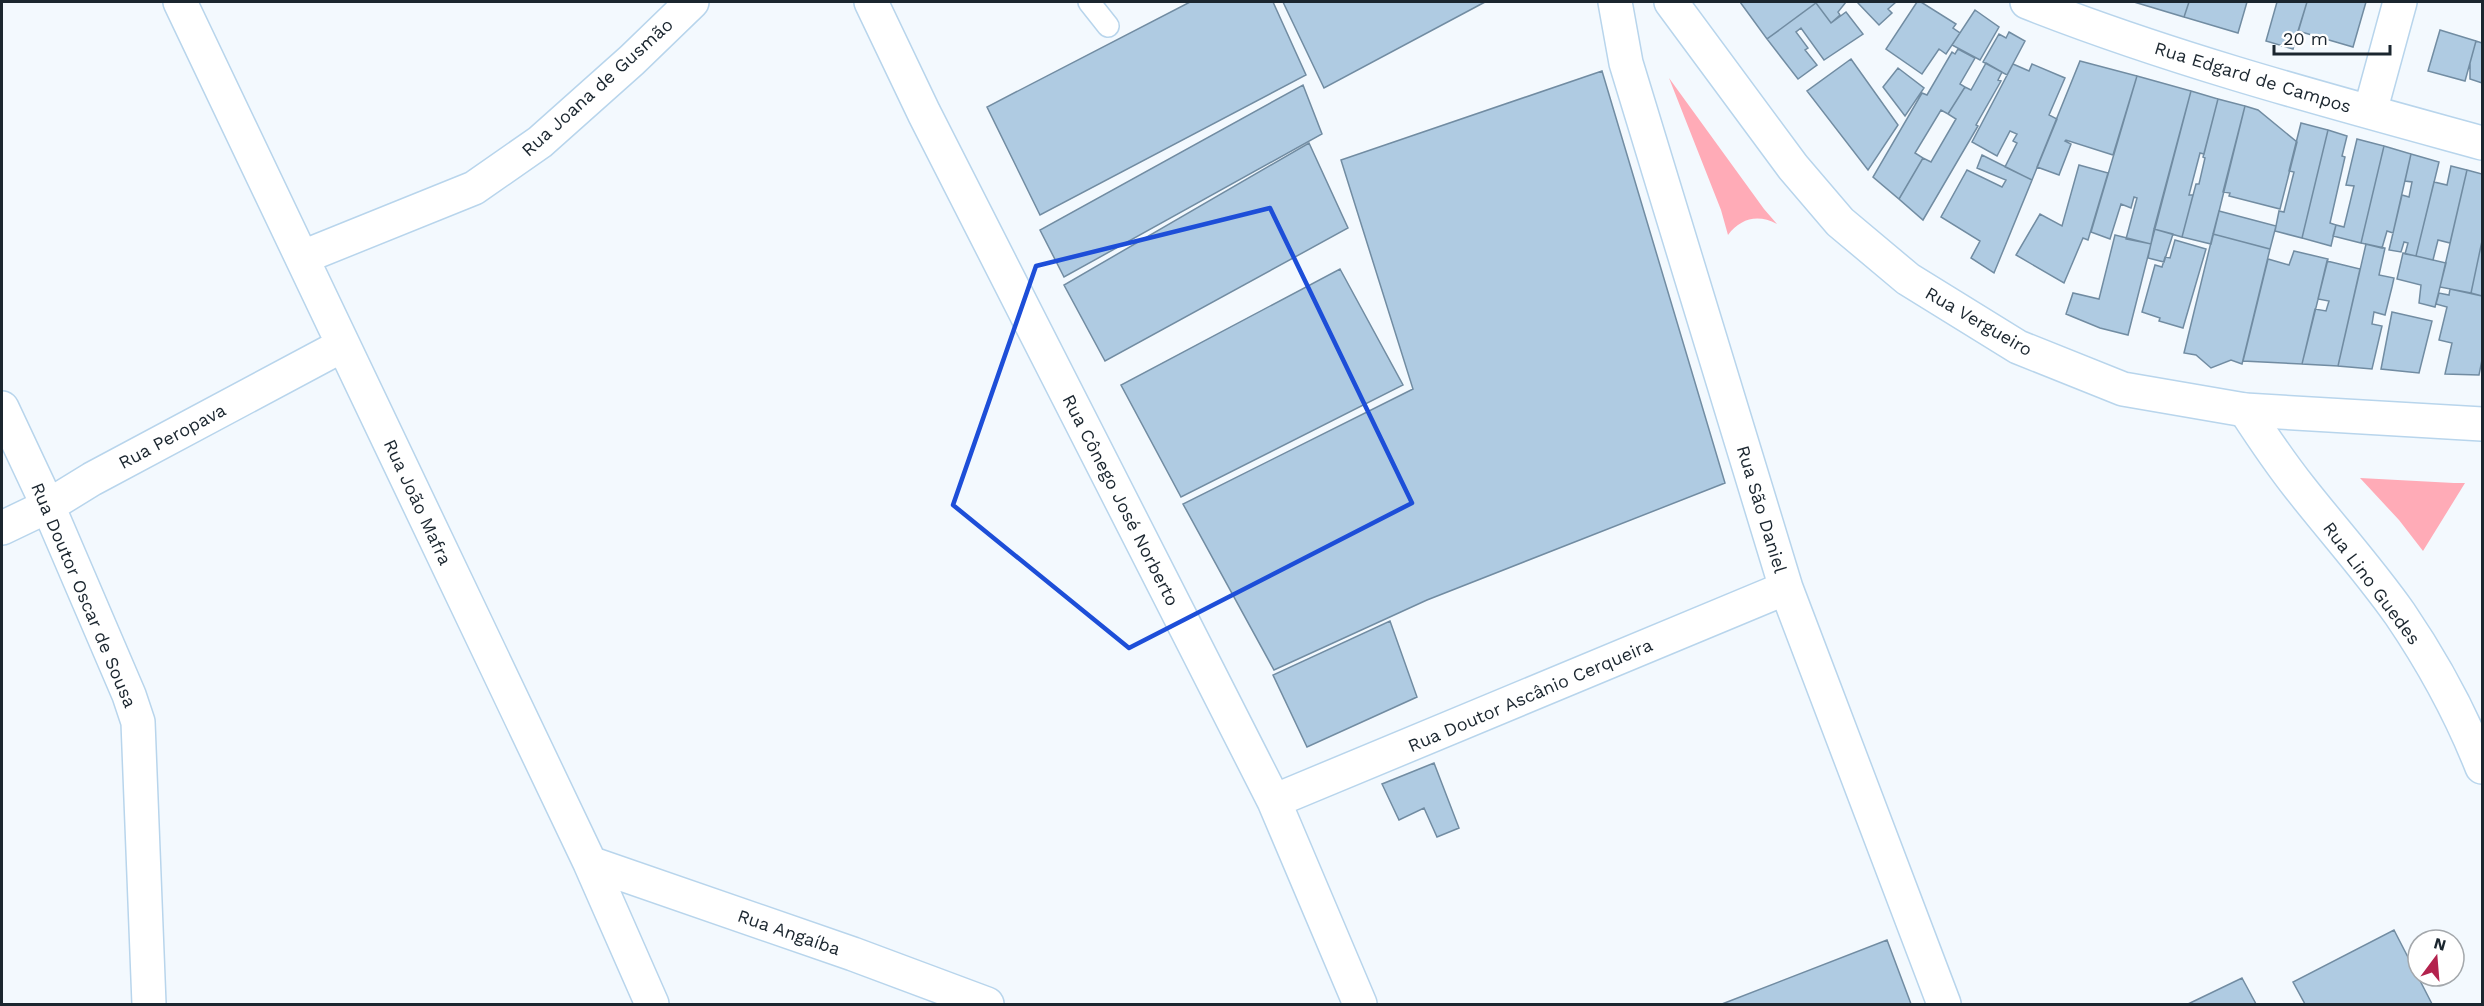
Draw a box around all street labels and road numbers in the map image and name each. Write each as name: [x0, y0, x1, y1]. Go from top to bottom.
street label: Rua Joana de Gusmão: [517, 14, 677, 160]
street label: Rua Edgard de Campos: [2152, 37, 2354, 117]
street label: Rua Vergueiro: [1922, 282, 2036, 360]
street label: Rua Cônego José Norberto: [1058, 391, 1184, 609]
street label: Rua Peropava: [115, 399, 229, 473]
street label: Rua João Mafra: [380, 436, 456, 568]
street label: Rua São Daniel: [1733, 443, 1792, 576]
street label: Rua Doutor Oscar de Sousa: [27, 479, 141, 711]
street label: Rua Lino Guedes: [2319, 518, 2425, 648]
street label: Rua Doutor Ascânio Cerqueira: [1405, 634, 1655, 756]
street label: Rua Angaíba: [735, 905, 843, 959]

